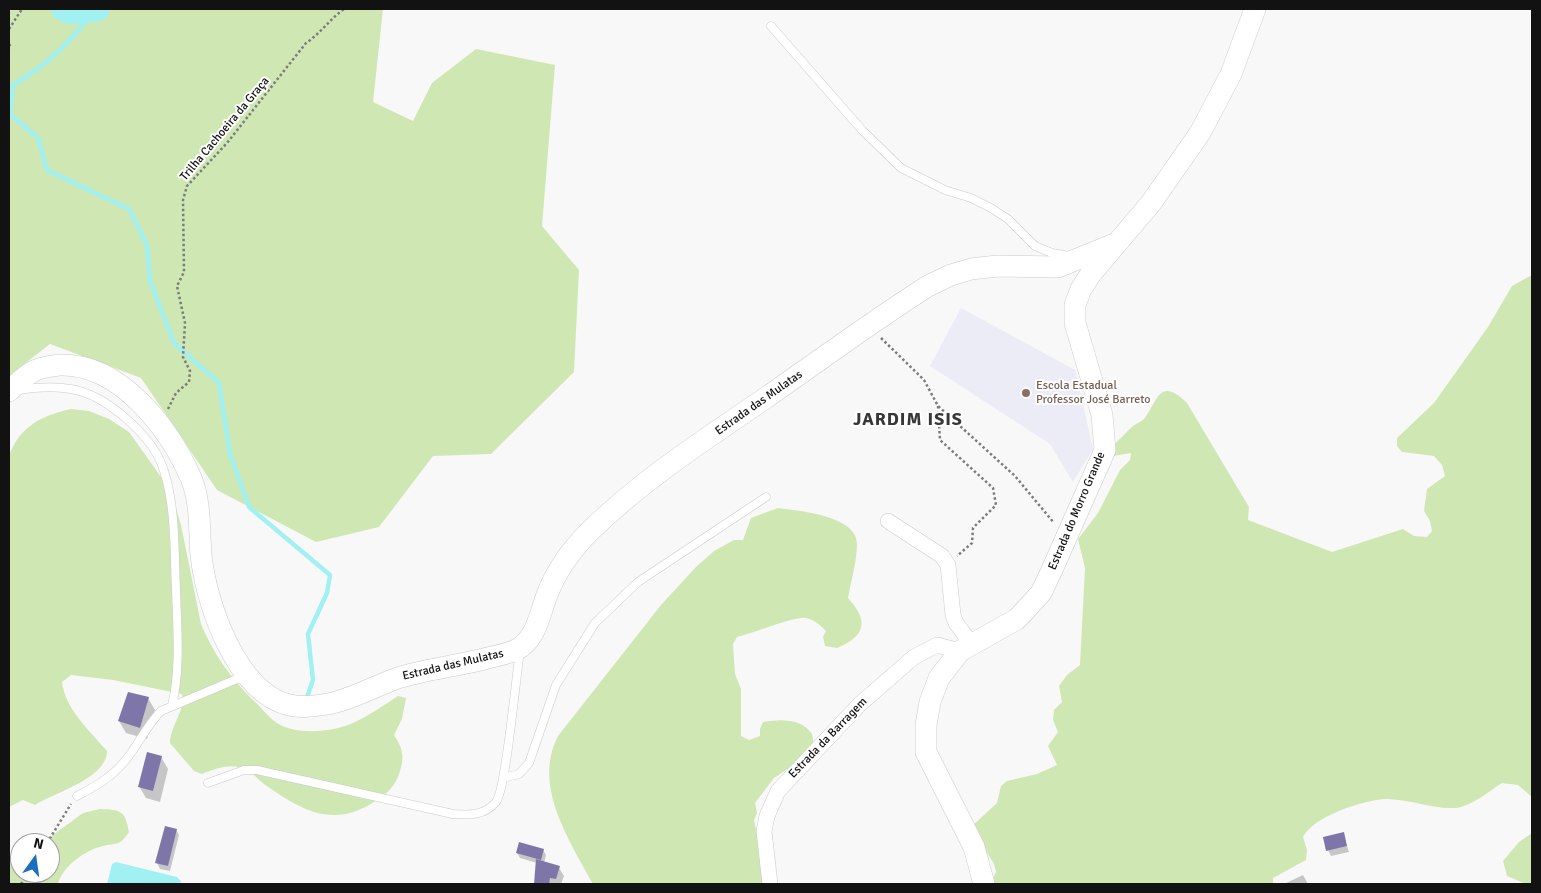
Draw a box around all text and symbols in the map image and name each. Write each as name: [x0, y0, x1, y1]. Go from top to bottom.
street label: Trilha Cachoeira da Graça: [177, 74, 273, 184]
street label: Estrada das Mulatas: [713, 367, 805, 439]
place label: Escola Estadual Professor José Barreto: [1036, 379, 1150, 407]
marker: Escola Estadual Professor José Barreto: [1020, 387, 1032, 399]
district label: JARDIM ISIS: [852, 409, 964, 431]
street label: Estrada do Morro Grande: [1045, 450, 1109, 572]
street label: Estrada das Mulatas: [401, 646, 505, 684]
street label: Estrada da Barragem: [786, 695, 870, 781]
north arrow: [10, 833, 60, 883]
text: N: [32, 835, 45, 853]

